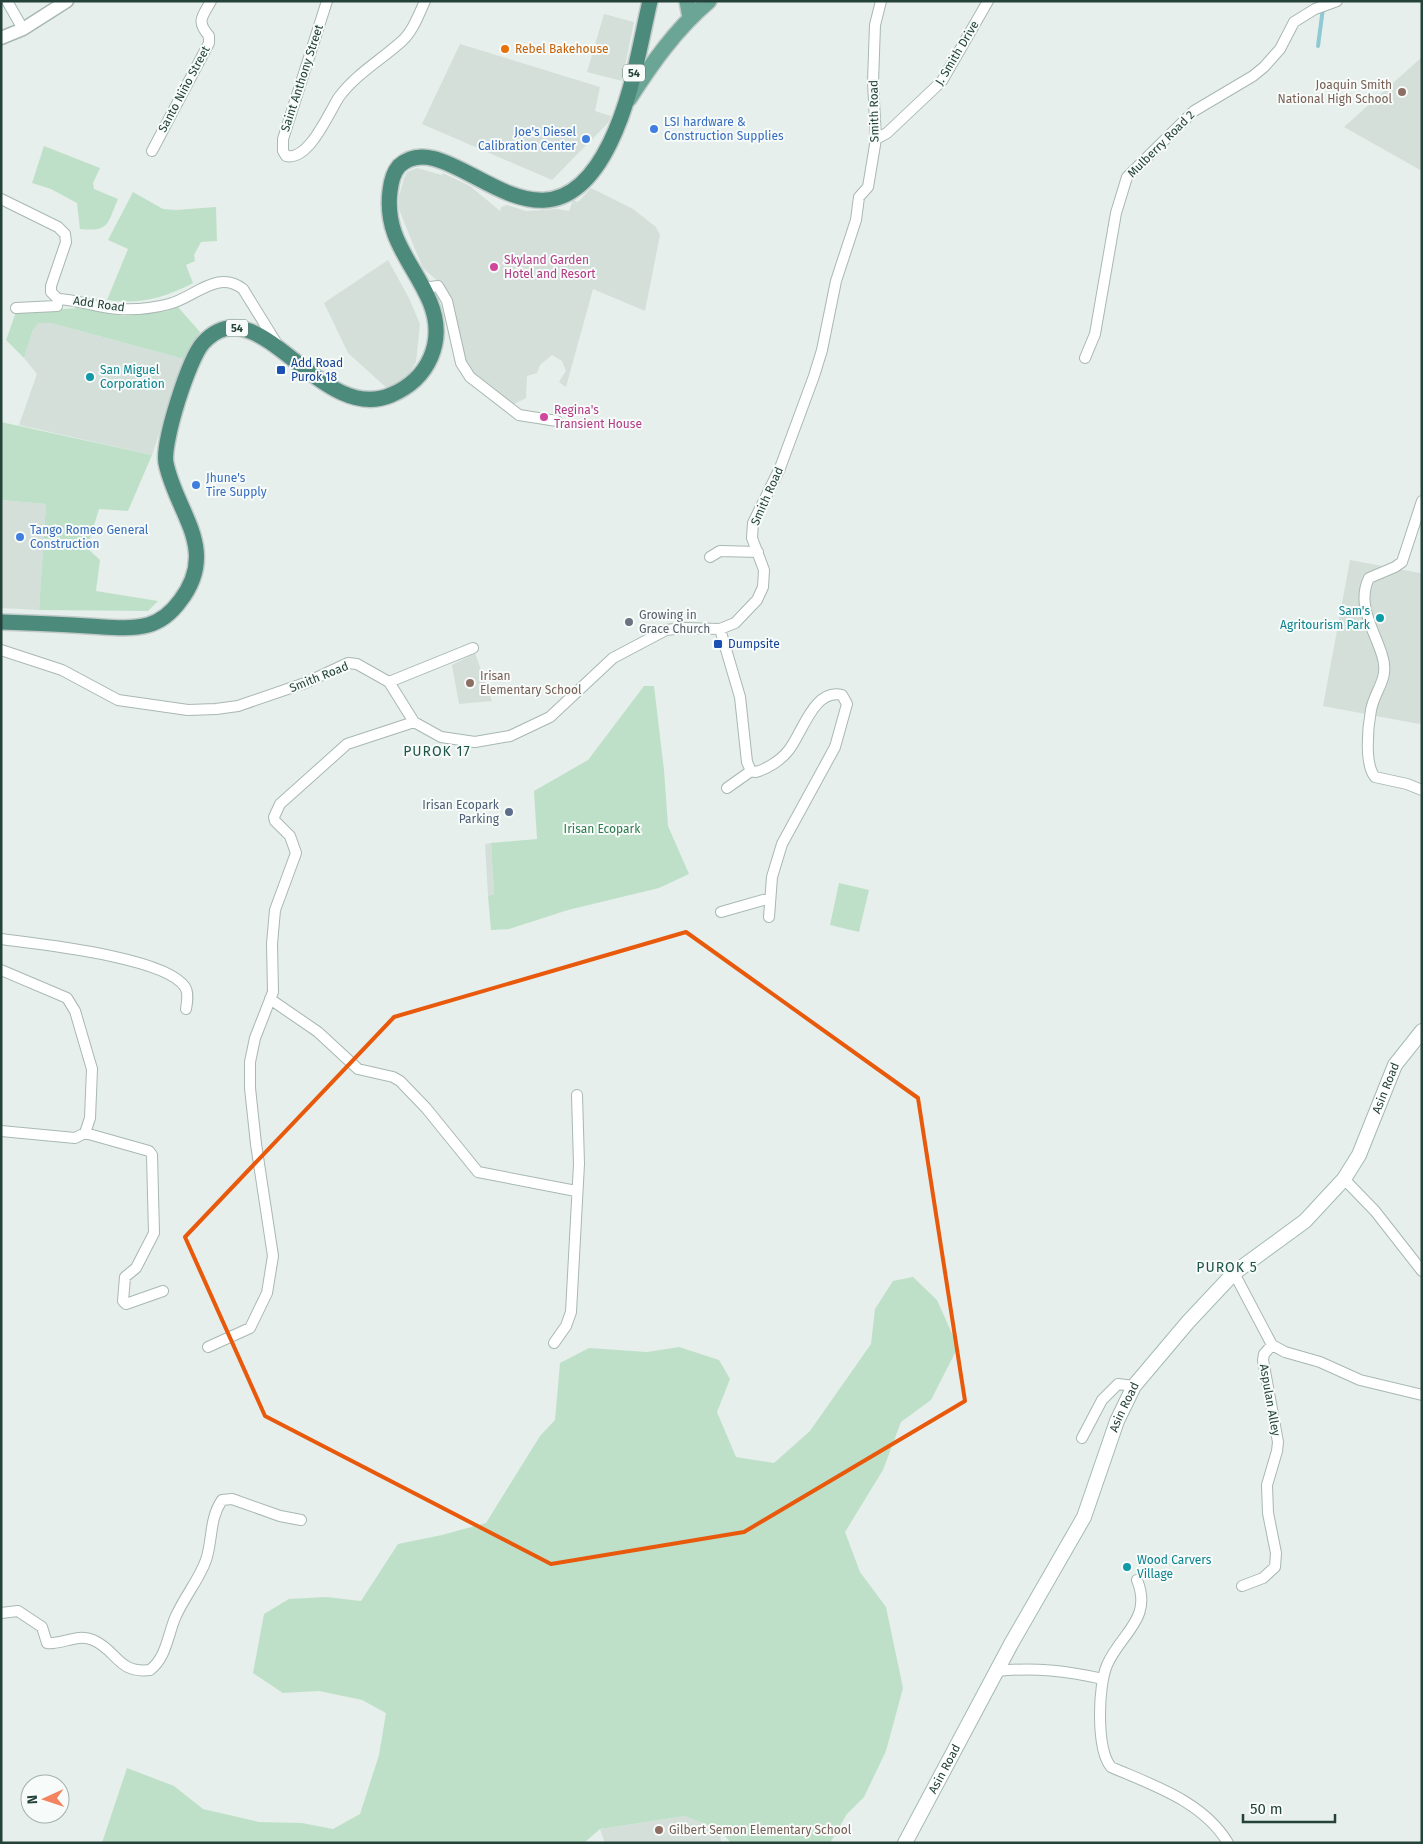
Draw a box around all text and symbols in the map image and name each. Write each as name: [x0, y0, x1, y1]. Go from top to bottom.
street label: J. Smith Drive: [932, 18, 982, 88]
street label: Saint Anthony Street: [278, 22, 326, 133]
place label: Rebel Bakehouse: [515, 42, 609, 56]
street label: Santo Niño Street: [155, 43, 213, 135]
marker: Rebel Bakehouse: [499, 43, 511, 55]
road number: 54: [623, 64, 645, 82]
place label: Joaquin Smith National High School: [1278, 78, 1392, 106]
street label: Smith Road: [866, 80, 882, 142]
marker: Joaquin Smith National High School: [1396, 86, 1408, 98]
street label: Mulberry Road 2: [1125, 108, 1197, 180]
place label: LSI hardware & Construction Supplies: [664, 115, 784, 143]
marker: LSI hardware & Construction Supplies: [648, 123, 660, 135]
place label: Joe's Diesel Calibration Center: [478, 125, 576, 153]
marker: Joe's Diesel Calibration Center: [580, 133, 592, 145]
place label: Skyland Garden Hotel and Resort: [504, 253, 596, 281]
marker: Skyland Garden Hotel and Resort: [488, 261, 500, 273]
street label: Add Road: [72, 293, 126, 315]
road number: 54: [226, 319, 248, 336]
place label: Add Road Purok 18: [291, 356, 343, 384]
place label: San Miguel Corporation: [100, 363, 165, 391]
marker: Add Road Purok 18: [275, 364, 287, 376]
marker: San Miguel Corporation: [84, 371, 96, 383]
place label: Regina's Transient House: [554, 403, 642, 431]
marker: Regina's Transient House: [538, 411, 550, 423]
street label: Smith Road: [748, 465, 786, 527]
place label: Jhune's Tire Supply: [206, 471, 267, 499]
marker: Jhune's Tire Supply: [190, 479, 202, 491]
place label: Tango Romeo General Construction: [30, 523, 149, 551]
marker: Tango Romeo General Construction: [14, 531, 26, 543]
place label: Sam's Agritourism Park: [1280, 604, 1371, 632]
place label: Growing in Grace Church: [639, 608, 710, 636]
marker: Sam's Agritourism Park: [1374, 612, 1386, 624]
marker: Growing in Grace Church: [623, 616, 635, 628]
place label: Dumpsite: [728, 637, 780, 651]
marker: Dumpsite: [712, 638, 724, 650]
street label: Smith Road: [287, 659, 351, 695]
place label: Irisan Elementary School: [480, 669, 582, 697]
marker: Irisan Elementary School: [464, 677, 476, 689]
district label: PUROK 17: [403, 743, 471, 760]
place label: Irisan Ecopark Parking: [422, 798, 500, 826]
marker: Irisan Ecopark Parking: [503, 806, 515, 818]
park label: Irisan Ecopark: [564, 822, 641, 836]
street label: Asin Road: [1369, 1061, 1402, 1116]
district label: PUROK 5: [1196, 1259, 1258, 1276]
street label: Aspulan Alley: [1257, 1363, 1283, 1437]
street label: Asin Road: [1107, 1380, 1142, 1434]
place label: Wood Carvers Village: [1137, 1553, 1212, 1581]
marker: Wood Carvers Village: [1121, 1561, 1133, 1573]
street label: Asin Road: [926, 1742, 963, 1796]
north arrow: [20, 1774, 70, 1824]
scale bar: [1243, 1792, 1336, 1824]
text: N: [24, 1795, 41, 1805]
text: 50 m: [1250, 1800, 1283, 1818]
place label: Gilbert Semon Elementary School: [669, 1823, 852, 1837]
marker: Gilbert Semon Elementary School: [653, 1824, 665, 1836]

